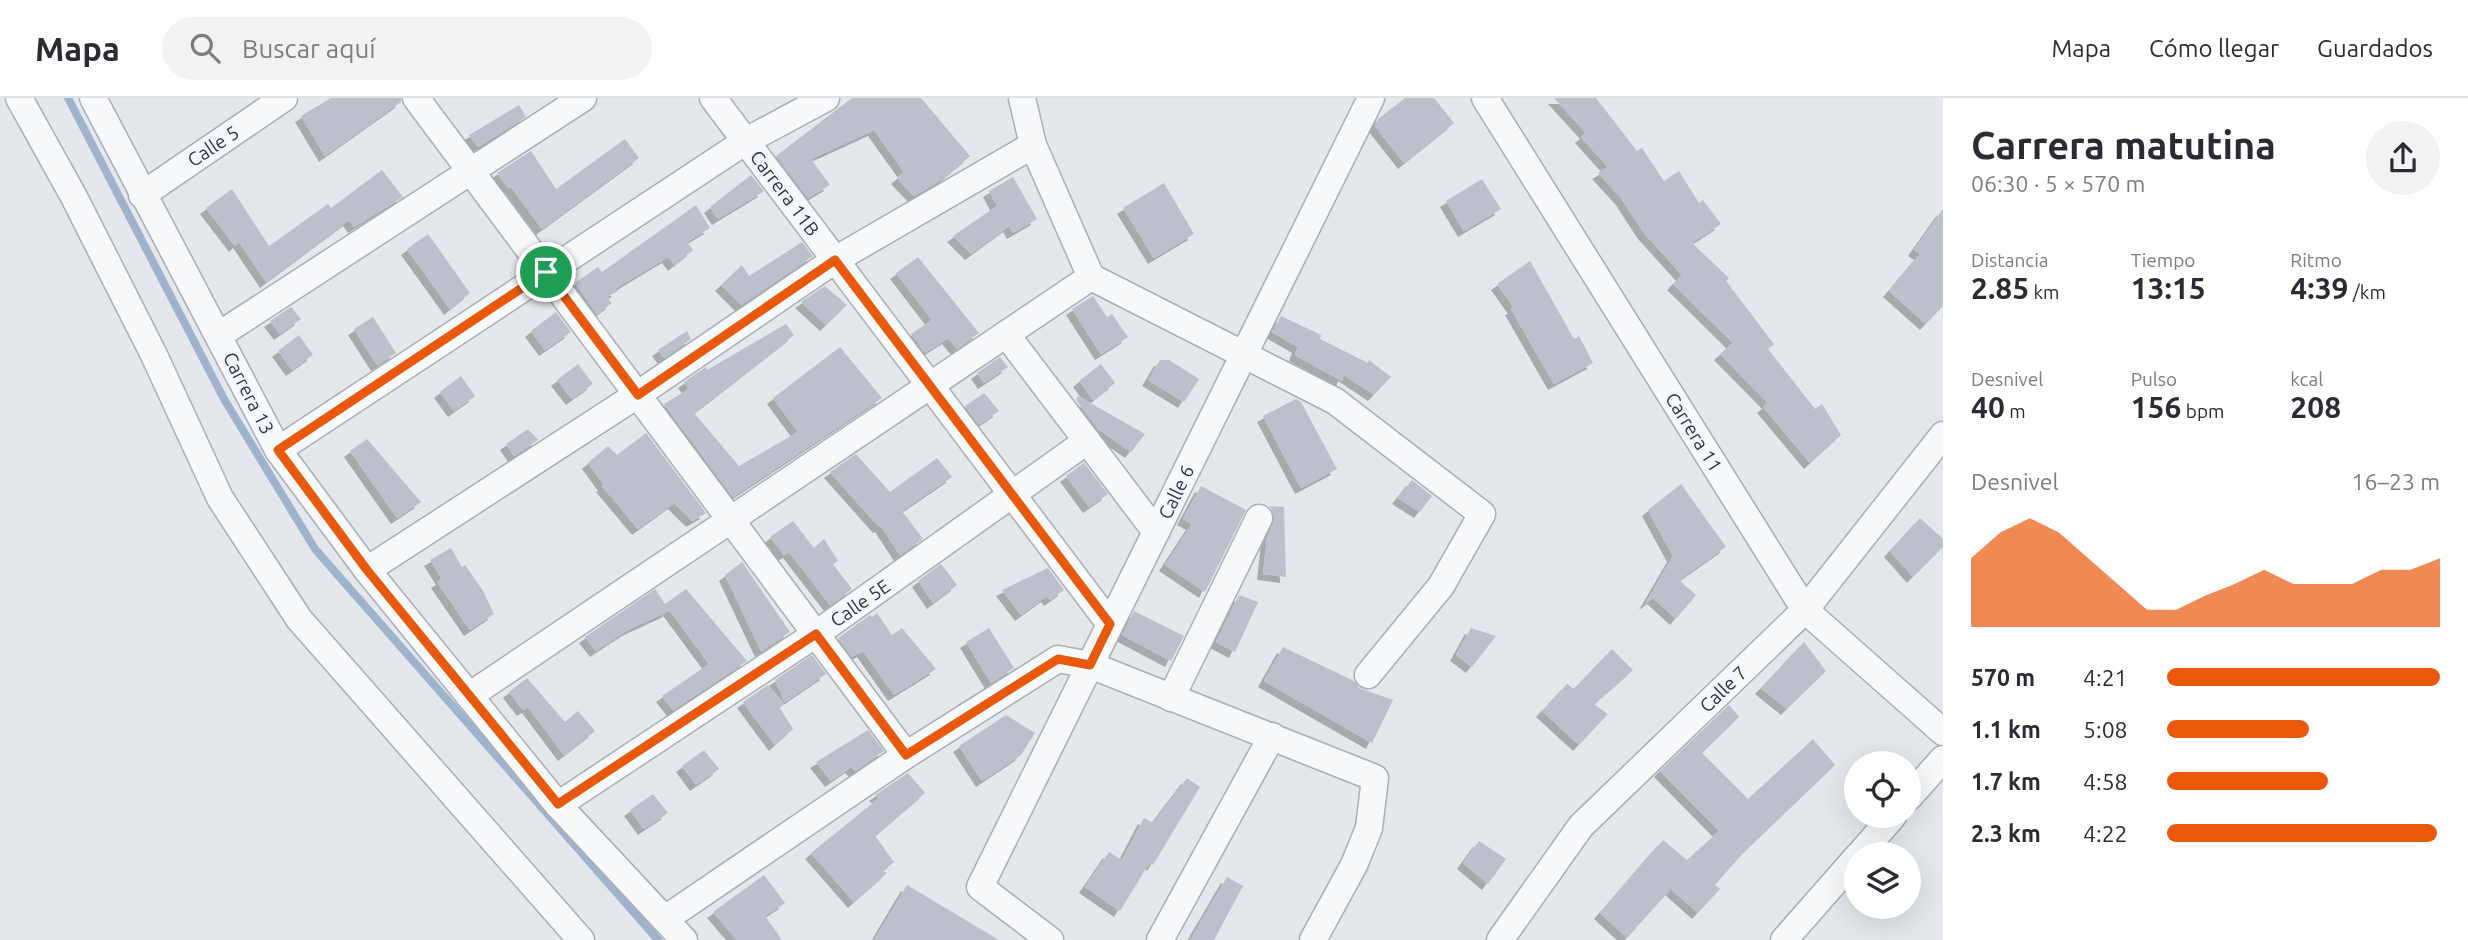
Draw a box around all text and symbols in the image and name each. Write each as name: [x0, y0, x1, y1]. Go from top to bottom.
search box: [162, 17, 652, 80]
icon: search: [186, 29, 224, 67]
text: Mapa: [35, 30, 120, 67]
text: Buscar aquí: [242, 34, 376, 63]
text: Mapa: [2051, 35, 2111, 62]
text: Cómo llegar: [2149, 35, 2279, 62]
text: Guardados: [2317, 35, 2433, 62]
street label: Calle 5: [183, 121, 243, 171]
button: share: [2366, 121, 2440, 195]
text: Carrera matutina: [1971, 124, 2276, 166]
street label: Carrera 11B: [746, 146, 824, 240]
text: 06:30 · 5 × 570 m: [1971, 171, 2145, 196]
pin: [516, 242, 576, 302]
text: Distancia: [1971, 249, 2049, 271]
text: Tiempo: [2131, 249, 2195, 271]
text: Ritmo: [2290, 249, 2342, 271]
icon: arrive: [527, 253, 565, 291]
text: 2.85: [1971, 271, 2029, 305]
text: 13:15: [2131, 271, 2206, 305]
text: 4:39: [2290, 271, 2348, 305]
text: km: [2029, 281, 2059, 303]
text: /km: [2348, 281, 2386, 303]
street label: Carrera 13: [219, 348, 279, 438]
text: Desnivel: [1971, 368, 2043, 390]
text: Pulso: [2131, 368, 2177, 390]
text: kcal: [2290, 368, 2323, 390]
street label: Carrera 11: [1661, 388, 1727, 476]
text: 40: [1971, 390, 2005, 424]
text: 156: [2131, 390, 2181, 424]
text: 208: [2290, 390, 2341, 424]
text: m: [2005, 400, 2026, 422]
text: bpm: [2181, 400, 2224, 422]
street label: Calle 6: [1154, 462, 1198, 522]
text: Desnivel: [1971, 469, 2059, 494]
text: 16–23 m: [2352, 469, 2440, 494]
street label: Calle 5E: [826, 575, 894, 631]
street label: Calle 7: [1695, 661, 1751, 717]
text: 570 m: [1971, 665, 2035, 690]
text: 4:21: [2083, 665, 2128, 690]
text: 1.1 km: [1971, 717, 2041, 742]
text: 5:08: [2083, 717, 2128, 742]
map controls: [1844, 751, 1921, 919]
button: locate: [1844, 751, 1921, 828]
text: 1.7 km: [1971, 769, 2041, 794]
text: 4:58: [2083, 769, 2128, 794]
text: 2.3 km: [1971, 821, 2041, 846]
text: 4:22: [2083, 821, 2128, 846]
button: layers: [1844, 842, 1921, 919]

